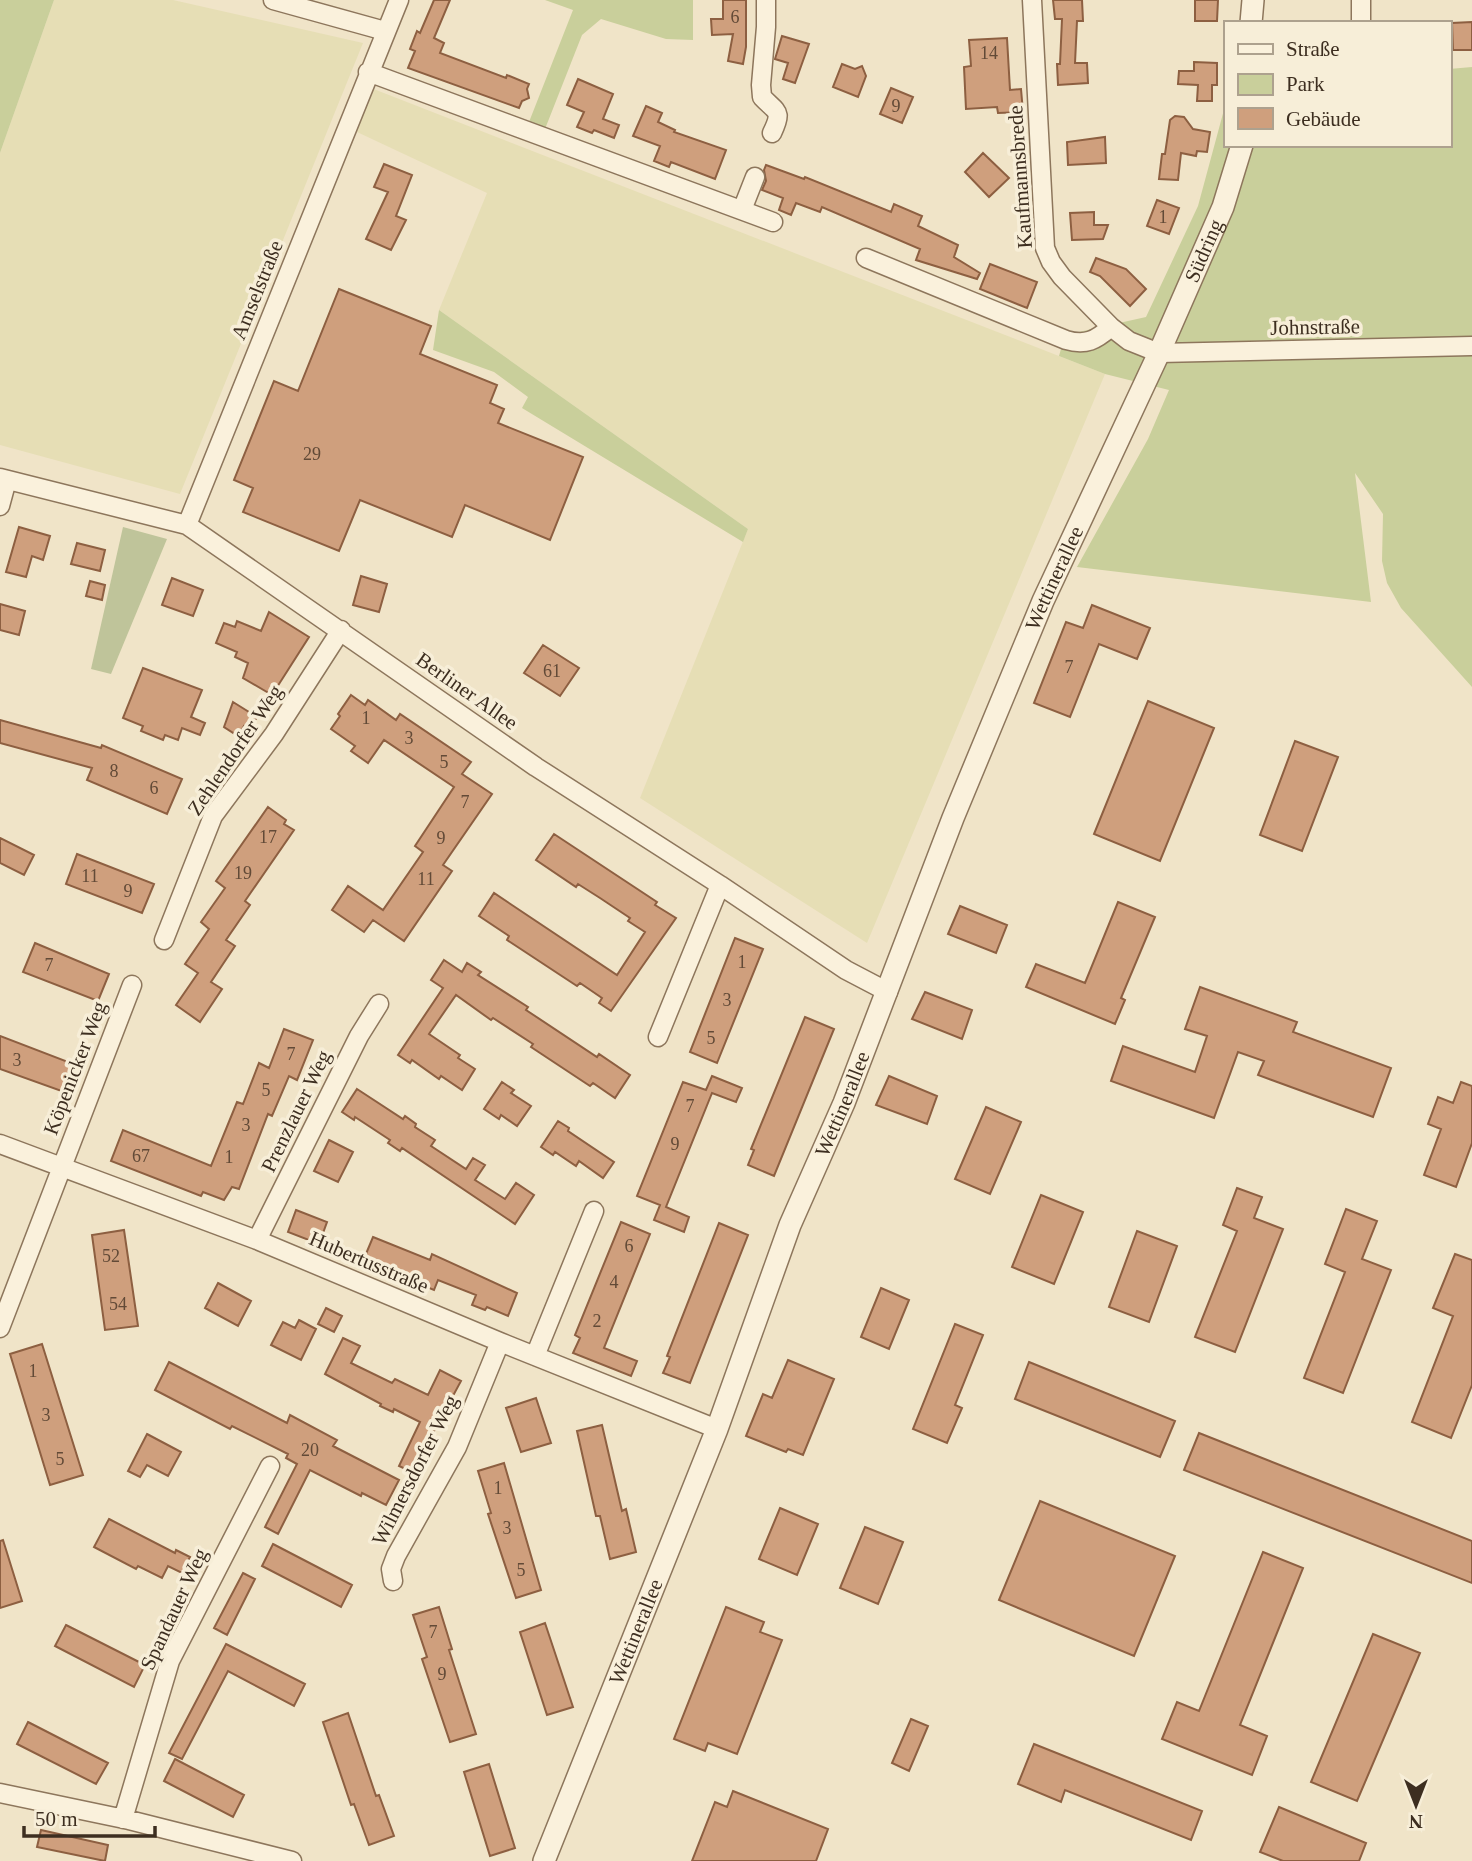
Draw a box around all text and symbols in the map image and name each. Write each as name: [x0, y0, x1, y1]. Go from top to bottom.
house number: 6: [731, 7, 740, 27]
legend: [1224, 21, 1451, 147]
text: Straße: [1286, 37, 1340, 61]
house number: 14: [980, 43, 998, 63]
text: Park: [1286, 72, 1325, 96]
house number: 9: [892, 96, 901, 116]
street label: Kaufmannsbrede: [1003, 105, 1037, 249]
text: Gebäude: [1286, 107, 1361, 131]
house number: 1: [1159, 207, 1168, 227]
street label: Südring: [1180, 215, 1228, 286]
street label: Amselstraße: [226, 237, 288, 343]
street label: Johnstraße: [1270, 314, 1360, 340]
house number: 29: [303, 444, 321, 464]
street label: Wettinerallee: [1020, 522, 1088, 634]
street label: Berliner Allee: [412, 647, 522, 735]
house number: 7: [1065, 657, 1074, 677]
house number: 61: [543, 661, 561, 681]
street label: Zehlendorfer Weg: [182, 680, 288, 820]
house number: 1: [362, 708, 371, 728]
house number: 3: [405, 728, 414, 748]
house number: 5: [440, 752, 449, 772]
house number: 8: [110, 761, 119, 781]
house number: 6: [150, 778, 159, 798]
house number: 7: [461, 792, 470, 812]
house number: 17: [259, 827, 277, 847]
house number: 9: [437, 828, 446, 848]
house number: 19: [234, 863, 252, 883]
house number: 11: [81, 866, 99, 886]
house number: 11: [417, 869, 435, 889]
house number: 9: [124, 881, 133, 901]
house number: 1: [738, 952, 747, 972]
house number: 7: [45, 955, 54, 975]
house number: 3: [723, 990, 732, 1010]
street label: Köpenicker Weg: [39, 998, 112, 1138]
house number: 5: [707, 1028, 716, 1048]
house number: 7: [287, 1044, 296, 1064]
street label: Prenzlauer Weg: [256, 1046, 336, 1176]
street label: Wettinerallee: [810, 1048, 875, 1160]
house number: 3: [13, 1050, 22, 1070]
house number: 5: [262, 1080, 271, 1100]
house number: 7: [686, 1096, 695, 1116]
house number: 3: [242, 1115, 251, 1135]
house number: 9: [671, 1134, 680, 1154]
house number: 67: [132, 1146, 150, 1166]
house number: 1: [225, 1147, 234, 1167]
street label: Hubertusstraße: [306, 1226, 432, 1298]
house number: 6: [625, 1236, 634, 1256]
house number: 52: [102, 1246, 120, 1266]
house number: 4: [610, 1272, 619, 1292]
house number: 54: [109, 1294, 127, 1314]
house number: 2: [593, 1311, 602, 1331]
house number: 1: [29, 1361, 38, 1381]
street label: Wilmersdorfer Weg: [367, 1390, 464, 1549]
house number: 3: [42, 1405, 51, 1425]
house number: 20: [301, 1440, 319, 1460]
house number: 5: [56, 1449, 65, 1469]
house number: 1: [494, 1478, 503, 1498]
house number: 3: [503, 1518, 512, 1538]
street label: Spandauer Weg: [135, 1544, 213, 1674]
house number: 5: [517, 1560, 526, 1580]
street label: Wettinerallee: [604, 1575, 668, 1688]
house number: 7: [429, 1622, 438, 1642]
house number: 9: [438, 1664, 447, 1684]
north arrow: [1381, 1770, 1451, 1840]
scale bar: [24, 1794, 156, 1838]
text: 50 m: [35, 1807, 78, 1831]
text: N: [1409, 1811, 1423, 1832]

